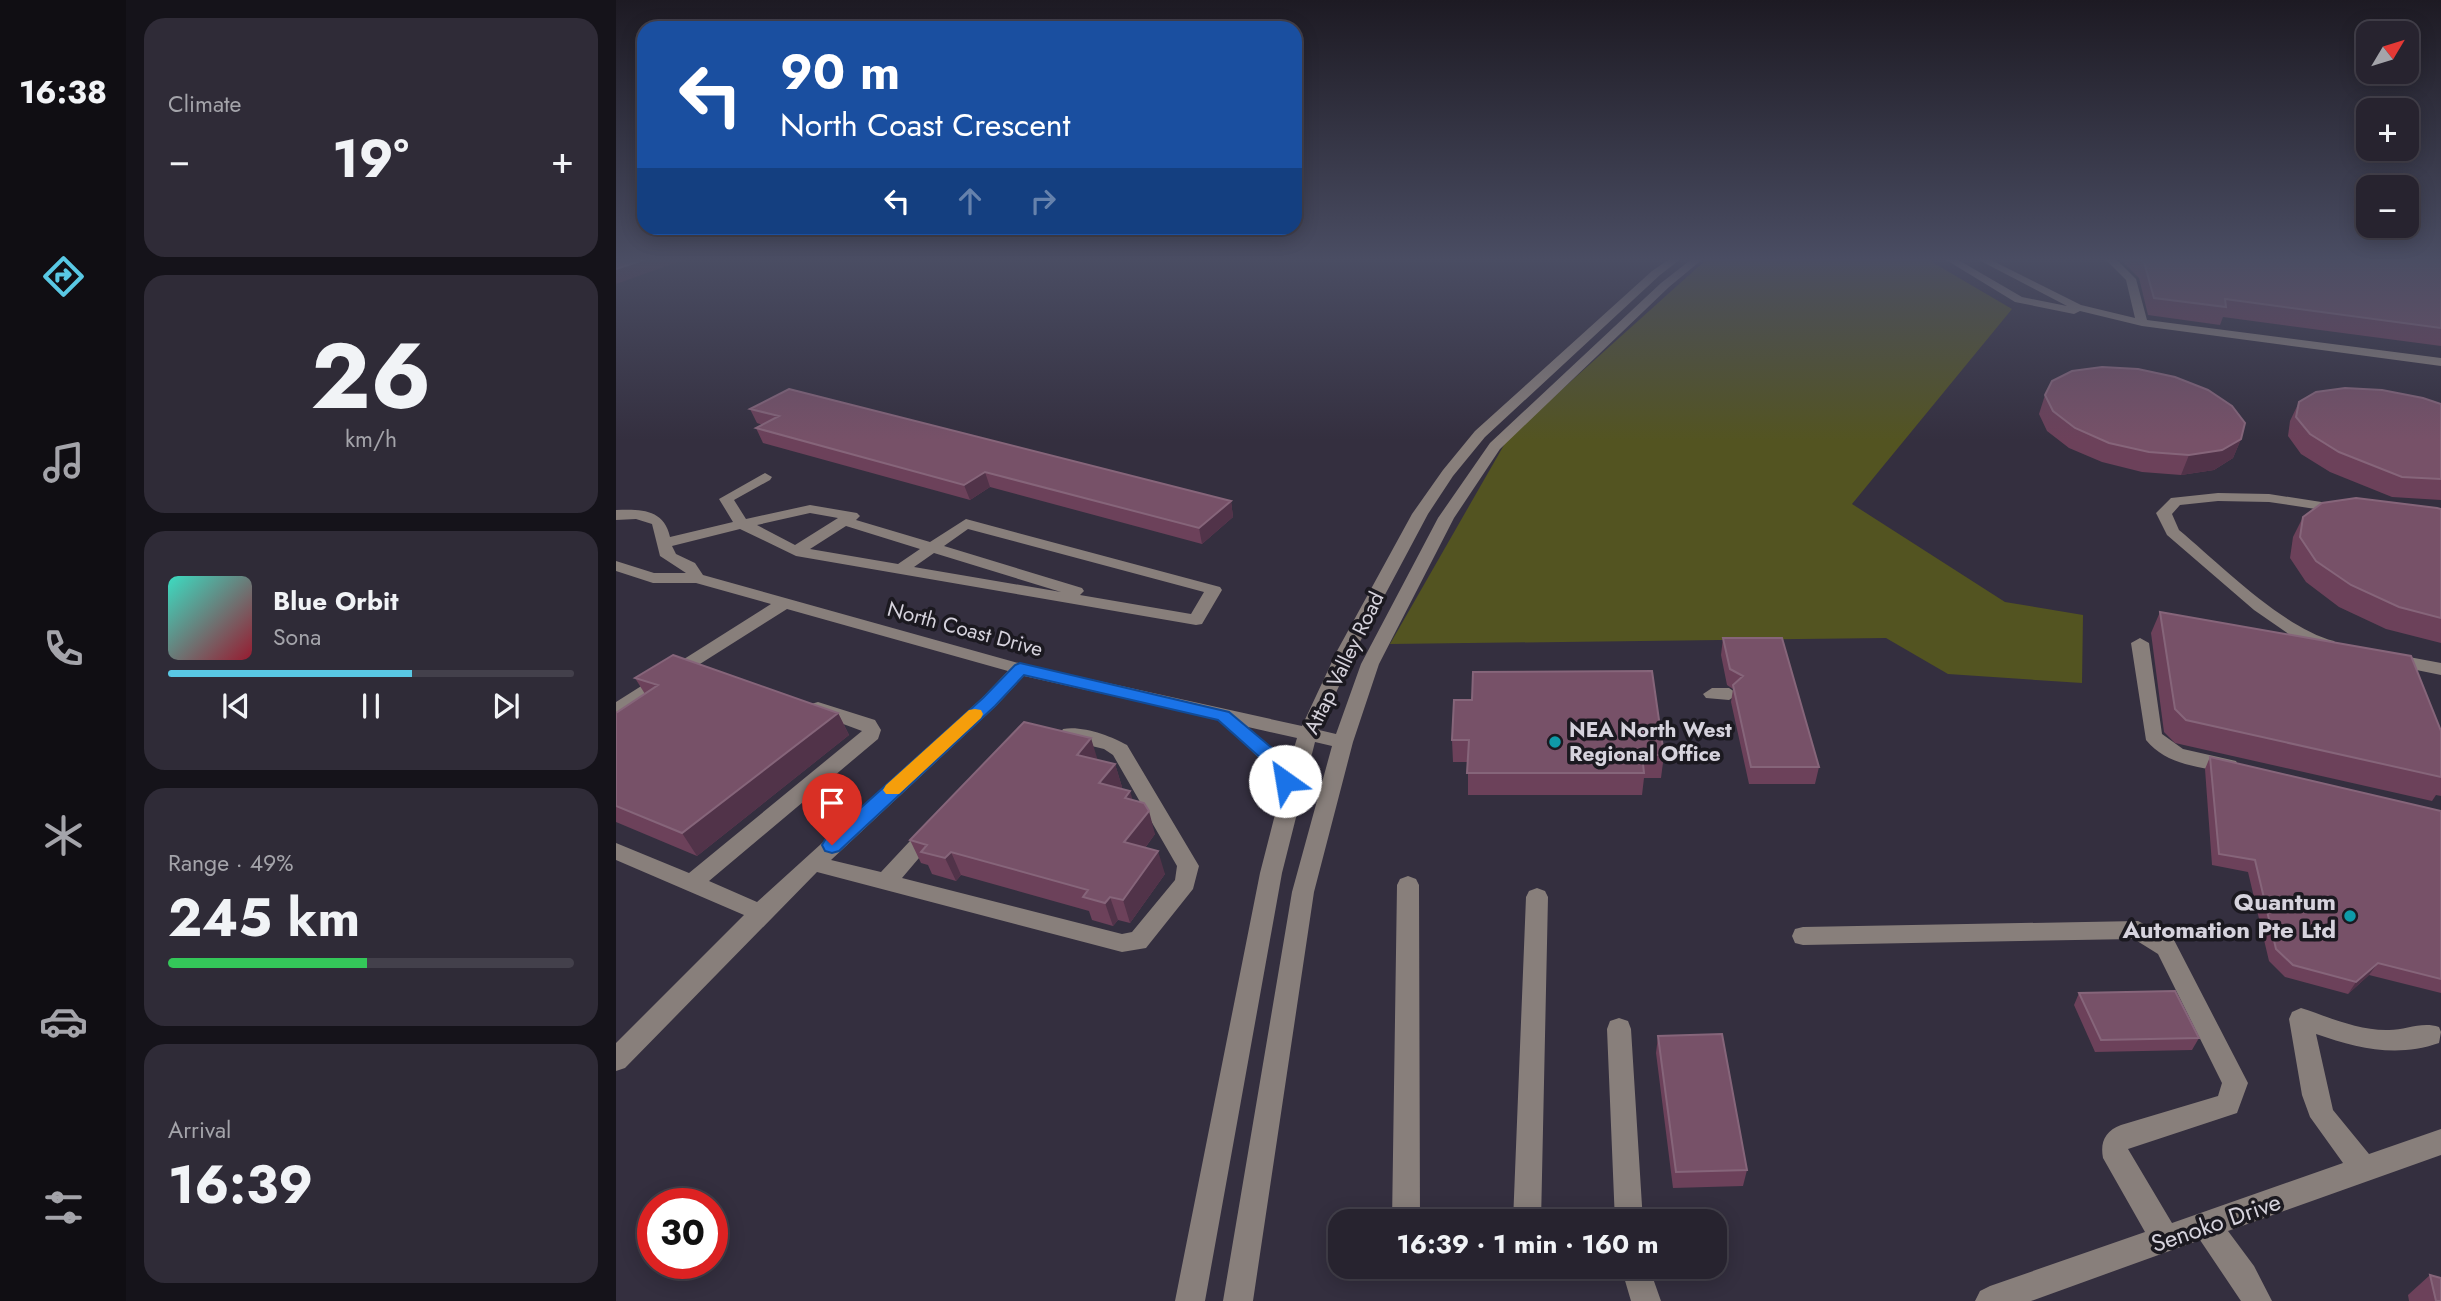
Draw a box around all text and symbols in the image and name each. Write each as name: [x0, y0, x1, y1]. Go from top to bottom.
north arrow: [2356, 21, 2418, 84]
map controls: [2356, 21, 2419, 238]
text: 90 m: [780, 37, 900, 107]
icon: left: [665, 49, 756, 140]
text: 16:38: [19, 69, 107, 115]
text: Climate: [168, 87, 241, 121]
button: +: [2356, 98, 2419, 161]
text: North Coast Crescent: [780, 102, 1070, 148]
text: 19°: [332, 121, 409, 197]
text: −: [168, 132, 190, 187]
text: +: [551, 132, 574, 187]
button: −: [2356, 175, 2419, 238]
icon: left: [878, 182, 916, 220]
icon: ahead: [951, 182, 989, 220]
icon: right: [1024, 182, 1062, 220]
icon: directions: [39, 252, 88, 301]
text: 26: [311, 311, 431, 442]
text: km/h: [345, 422, 397, 456]
icon: music: [39, 438, 88, 487]
text: Blue Orbit: [273, 582, 398, 620]
street label: Attap Valley Road: [1297, 587, 1391, 739]
street label: North Coast Drive: [884, 594, 1046, 664]
text: Sona: [273, 620, 321, 654]
icon: phone: [39, 624, 88, 673]
icon: previous: [217, 687, 255, 725]
icon: pause: [352, 687, 390, 725]
icon: next: [487, 687, 525, 725]
place label: NEA North West Regional Office: [1569, 715, 1732, 769]
marker: NEA North West Regional Office: [1547, 734, 1563, 750]
position arrow: [1248, 744, 1322, 818]
pin: [802, 773, 862, 845]
icon: arrive: [813, 784, 851, 822]
icon: climate: [39, 811, 88, 860]
text: Range · 49%: [168, 846, 294, 880]
text: 245 km: [168, 880, 360, 956]
place label: Quantum Automation Pte Ltd: [2122, 884, 2336, 947]
marker: Quantum Automation Pte Ltd: [2342, 908, 2358, 924]
icon: car: [39, 997, 88, 1046]
text: Arrival: [168, 1113, 231, 1147]
text: 16:39: [168, 1147, 313, 1223]
icon: filters: [39, 1183, 88, 1232]
street label: Senoko Drive: [2146, 1184, 2285, 1261]
speed limit sign: 30: [637, 1188, 728, 1279]
text: 16:39 · 1 min · 160 m: [1397, 1225, 1658, 1263]

